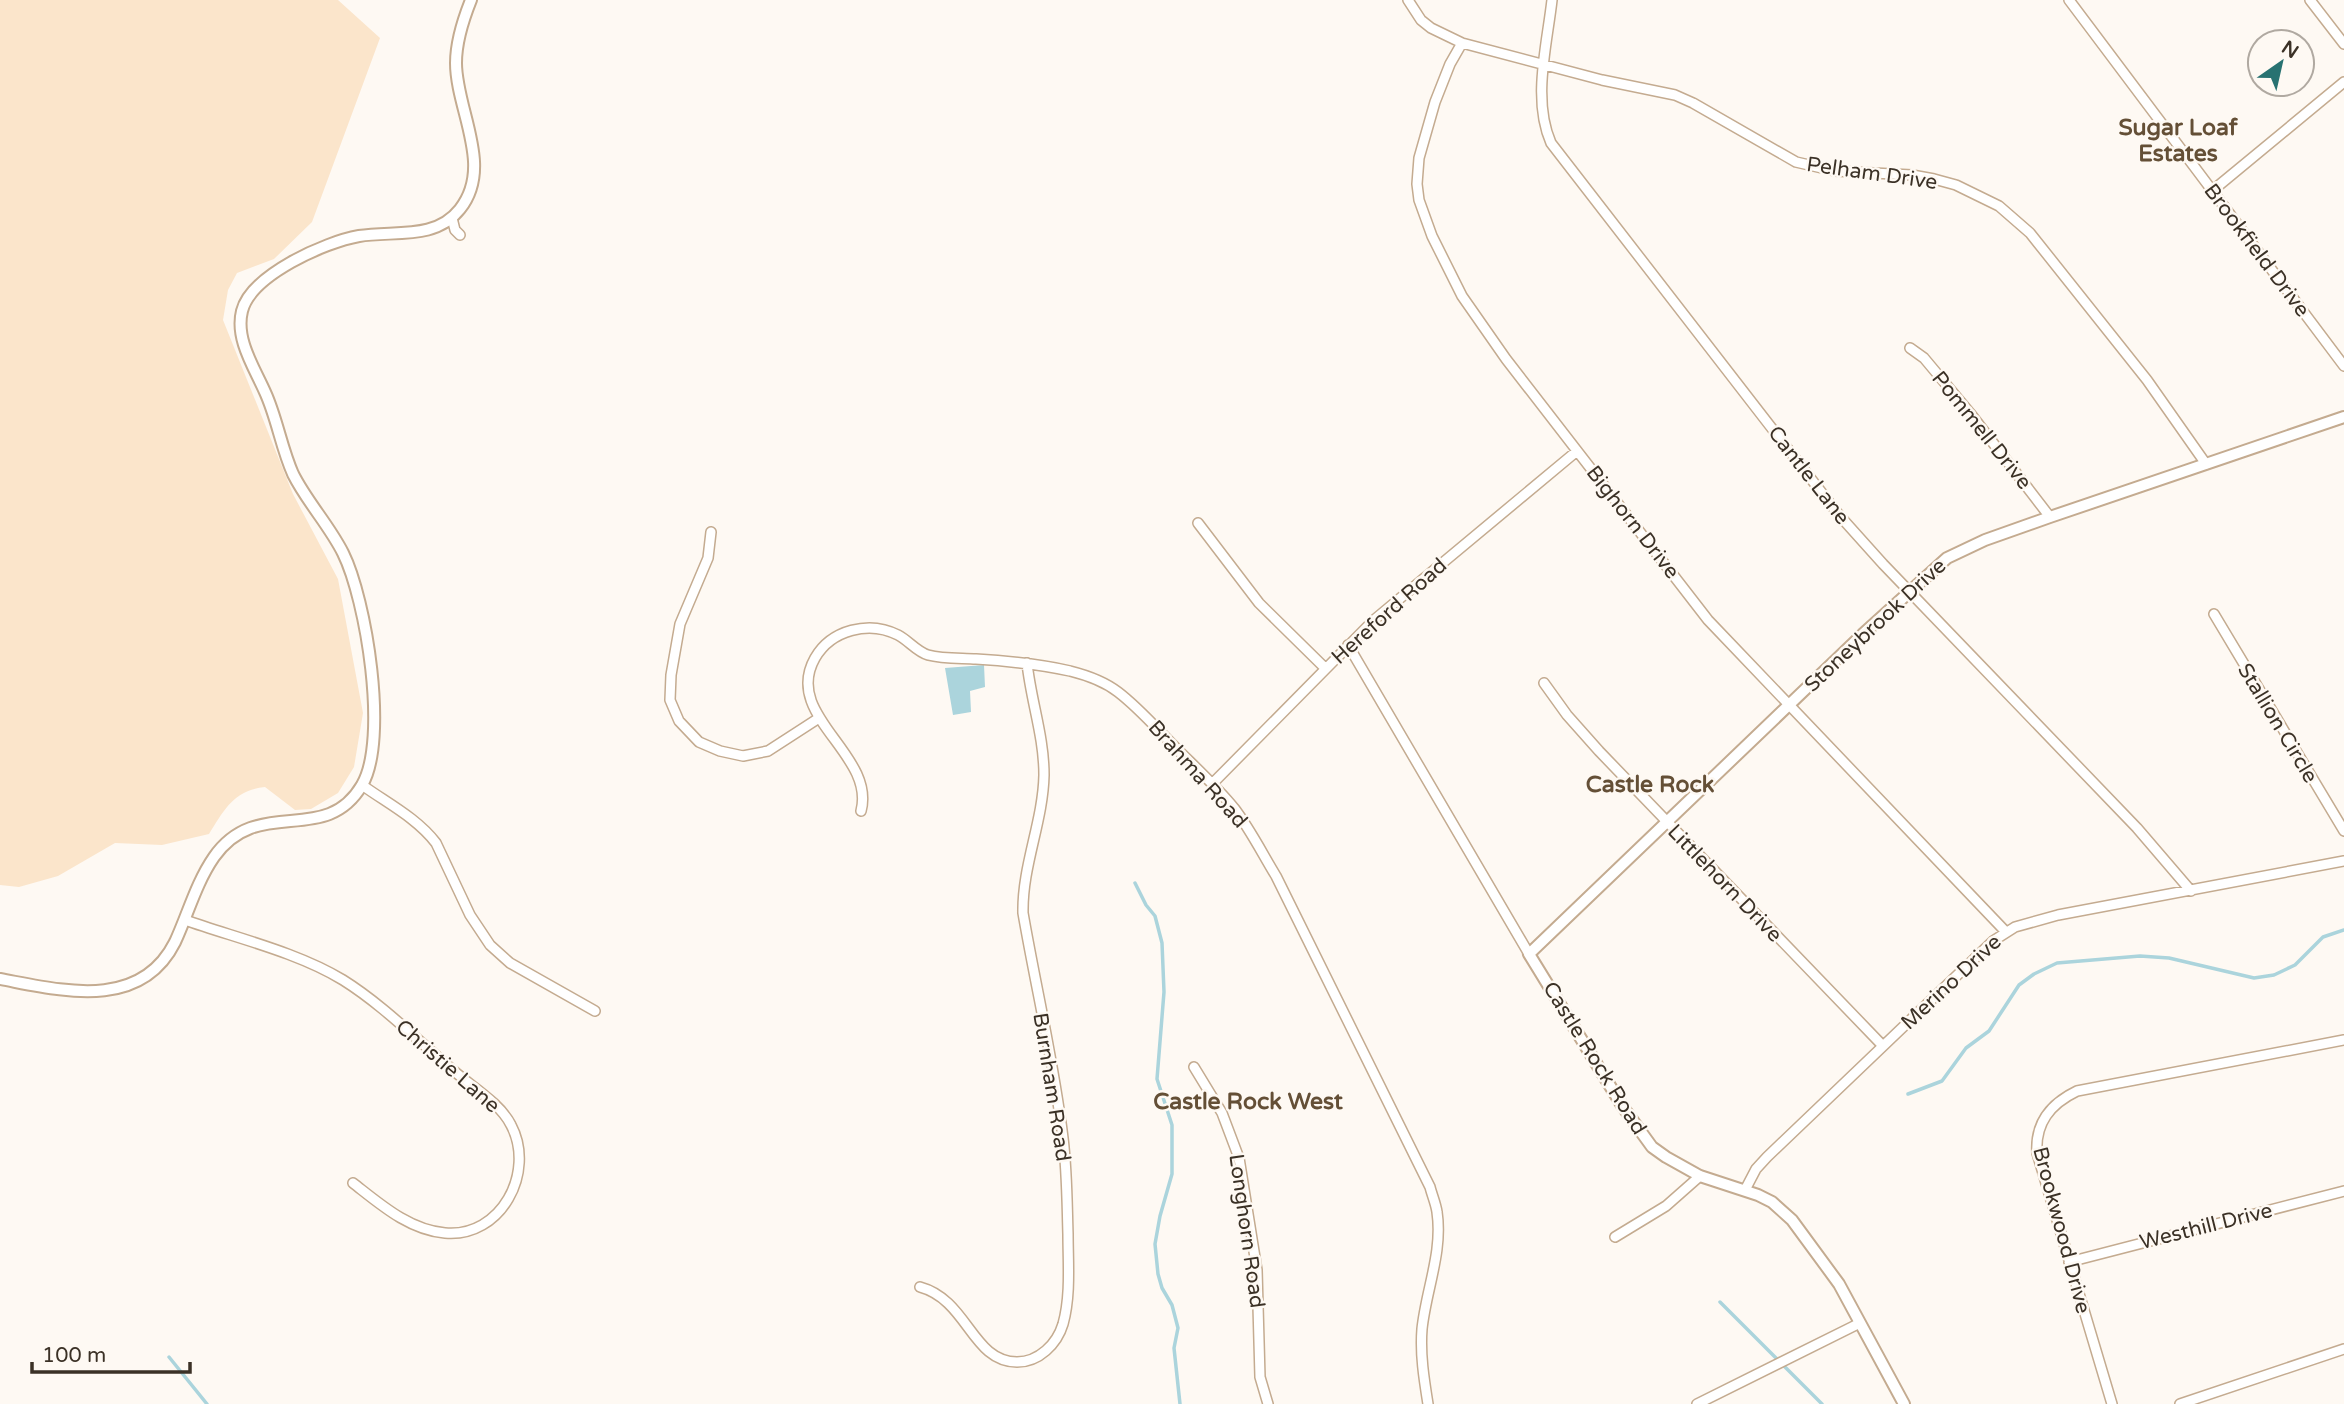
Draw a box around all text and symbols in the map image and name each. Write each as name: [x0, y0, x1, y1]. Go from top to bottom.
north arrow: [2246, 28, 2316, 98]
text: N: [2277, 36, 2302, 63]
district label: Sugar Loaf Estates: [2119, 114, 2239, 168]
street label: Pelham Drive: [1805, 152, 1939, 195]
street label: Brookfield Drive: [2198, 179, 2315, 322]
street label: Pommell Drive: [1926, 366, 2037, 494]
street label: Cantle Lane: [1762, 421, 1855, 530]
street label: Bighorn Drive: [1581, 461, 1685, 584]
street label: Hereford Road: [1327, 553, 1452, 670]
street label: Stoneybrook Drive: [1799, 553, 1951, 697]
street label: Stallion Circle: [2232, 659, 2323, 788]
street label: Brahma Road: [1143, 715, 1253, 833]
district label: Castle Rock: [1586, 771, 1715, 799]
street label: Littlehorn Drive: [1662, 819, 1787, 948]
street label: Merino Drive: [1896, 930, 2007, 1035]
street label: Castle Rock Road: [1537, 977, 1652, 1139]
street label: Burnham Road: [1027, 1011, 1076, 1163]
street label: Christie Lane: [390, 1014, 505, 1118]
district label: Castle Rock West: [1153, 1088, 1343, 1116]
street label: Brookwood Drive: [2027, 1144, 2096, 1316]
street label: Longhorn Road: [1223, 1152, 1270, 1310]
street label: Westhill Drive: [2137, 1198, 2275, 1255]
scale bar: [32, 1330, 189, 1374]
text: 100 m: [42, 1343, 106, 1368]

